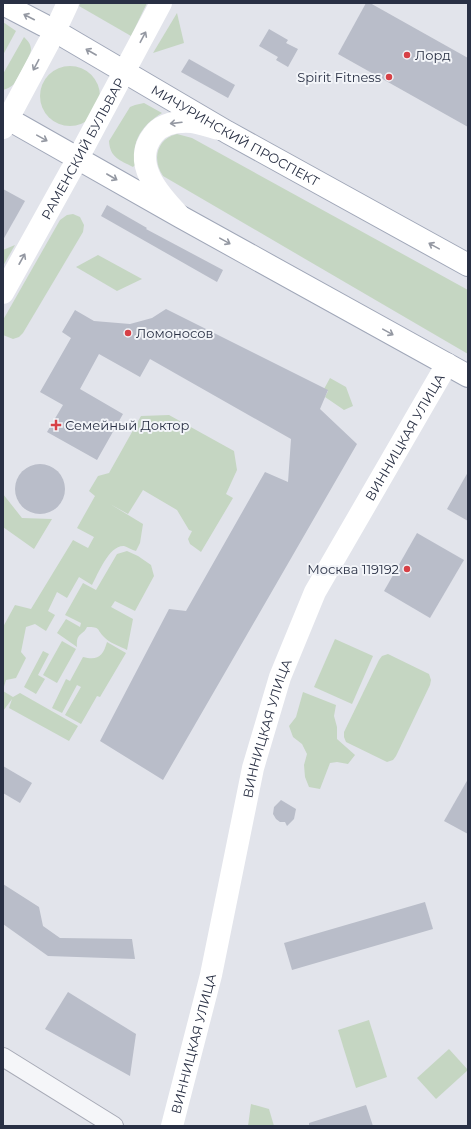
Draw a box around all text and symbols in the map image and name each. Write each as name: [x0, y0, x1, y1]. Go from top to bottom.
one-way arrow: [23, 13, 35, 20]
one-way arrow: [140, 31, 147, 43]
one-way arrow: [85, 47, 97, 55]
place label: Лорд: [415, 47, 451, 63]
marker: Лорд: [402, 50, 412, 60]
one-way arrow: [32, 59, 40, 71]
place label: Spirit Fitness: [297, 69, 381, 85]
marker: Spirit Fitness: [384, 72, 394, 82]
street label: РАМЕНСКИЙ БУЛЬВАР: [38, 75, 128, 222]
street label: МИЧУРИНСКИЙ ПРОСПЕКТ: [149, 81, 322, 190]
one-way arrow: [170, 119, 183, 127]
one-way arrow: [35, 134, 47, 142]
one-way arrow: [106, 174, 118, 182]
one-way arrow: [219, 238, 231, 246]
one-way arrow: [428, 242, 440, 249]
one-way arrow: [19, 253, 27, 265]
place label: Ломоносов: [136, 325, 214, 341]
marker: Ломоносов: [123, 328, 133, 338]
one-way arrow: [382, 328, 394, 336]
street label: ВИННИЦКАЯ УЛИЦА: [362, 370, 448, 504]
place label: Семейный Доктор: [65, 417, 190, 433]
marker: Семейный Доктор: [50, 419, 62, 431]
place label: Москва 119192: [307, 561, 399, 577]
marker: Москва 119192: [402, 564, 412, 574]
street label: ВИННИЦКАЯ УЛИЦА: [239, 656, 295, 799]
street label: ВИННИЦКАЯ УЛИЦА: [167, 972, 219, 1116]

